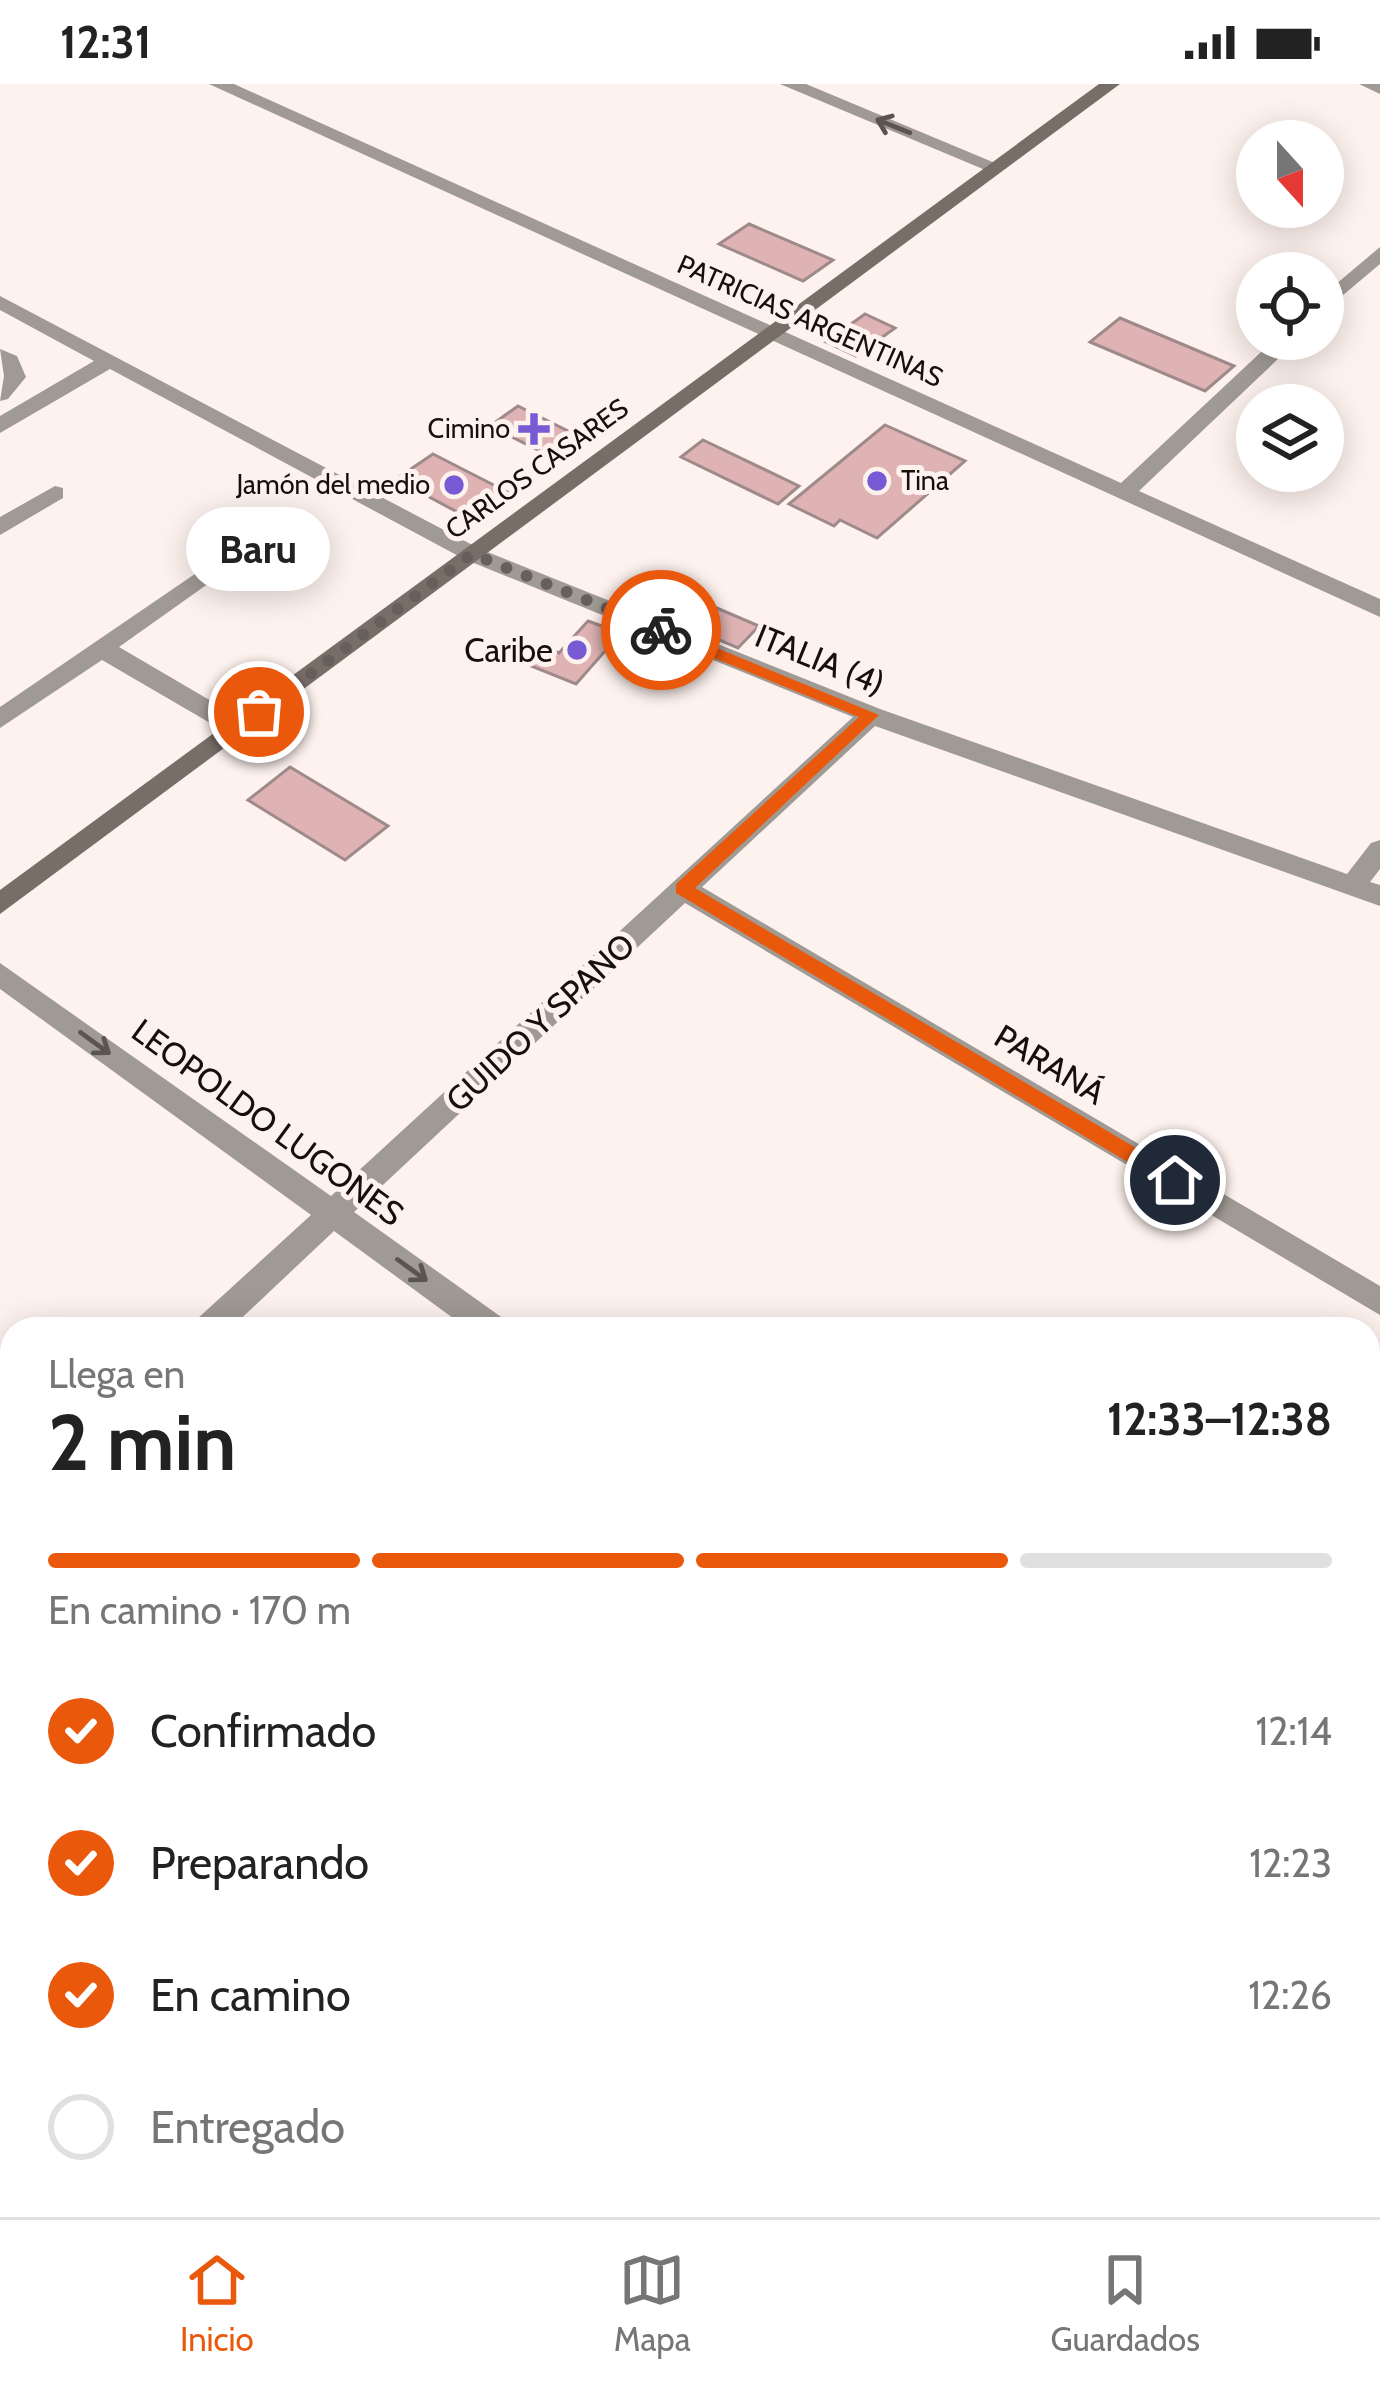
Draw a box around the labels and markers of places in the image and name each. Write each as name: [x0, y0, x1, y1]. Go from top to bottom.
place label: Cimino: [427, 412, 510, 445]
marker: Cimino: [521, 416, 547, 442]
place label: Tina: [901, 464, 949, 497]
place label: Jamón del medio: [235, 468, 430, 501]
marker: Tina: [864, 468, 890, 494]
marker: Jamón del medio: [441, 472, 467, 498]
callout: Baru: [187, 508, 331, 592]
place label: Caribe: [464, 630, 553, 670]
marker: Caribe: [564, 637, 590, 663]
pin: [208, 661, 310, 763]
pin: [1124, 1129, 1226, 1231]

